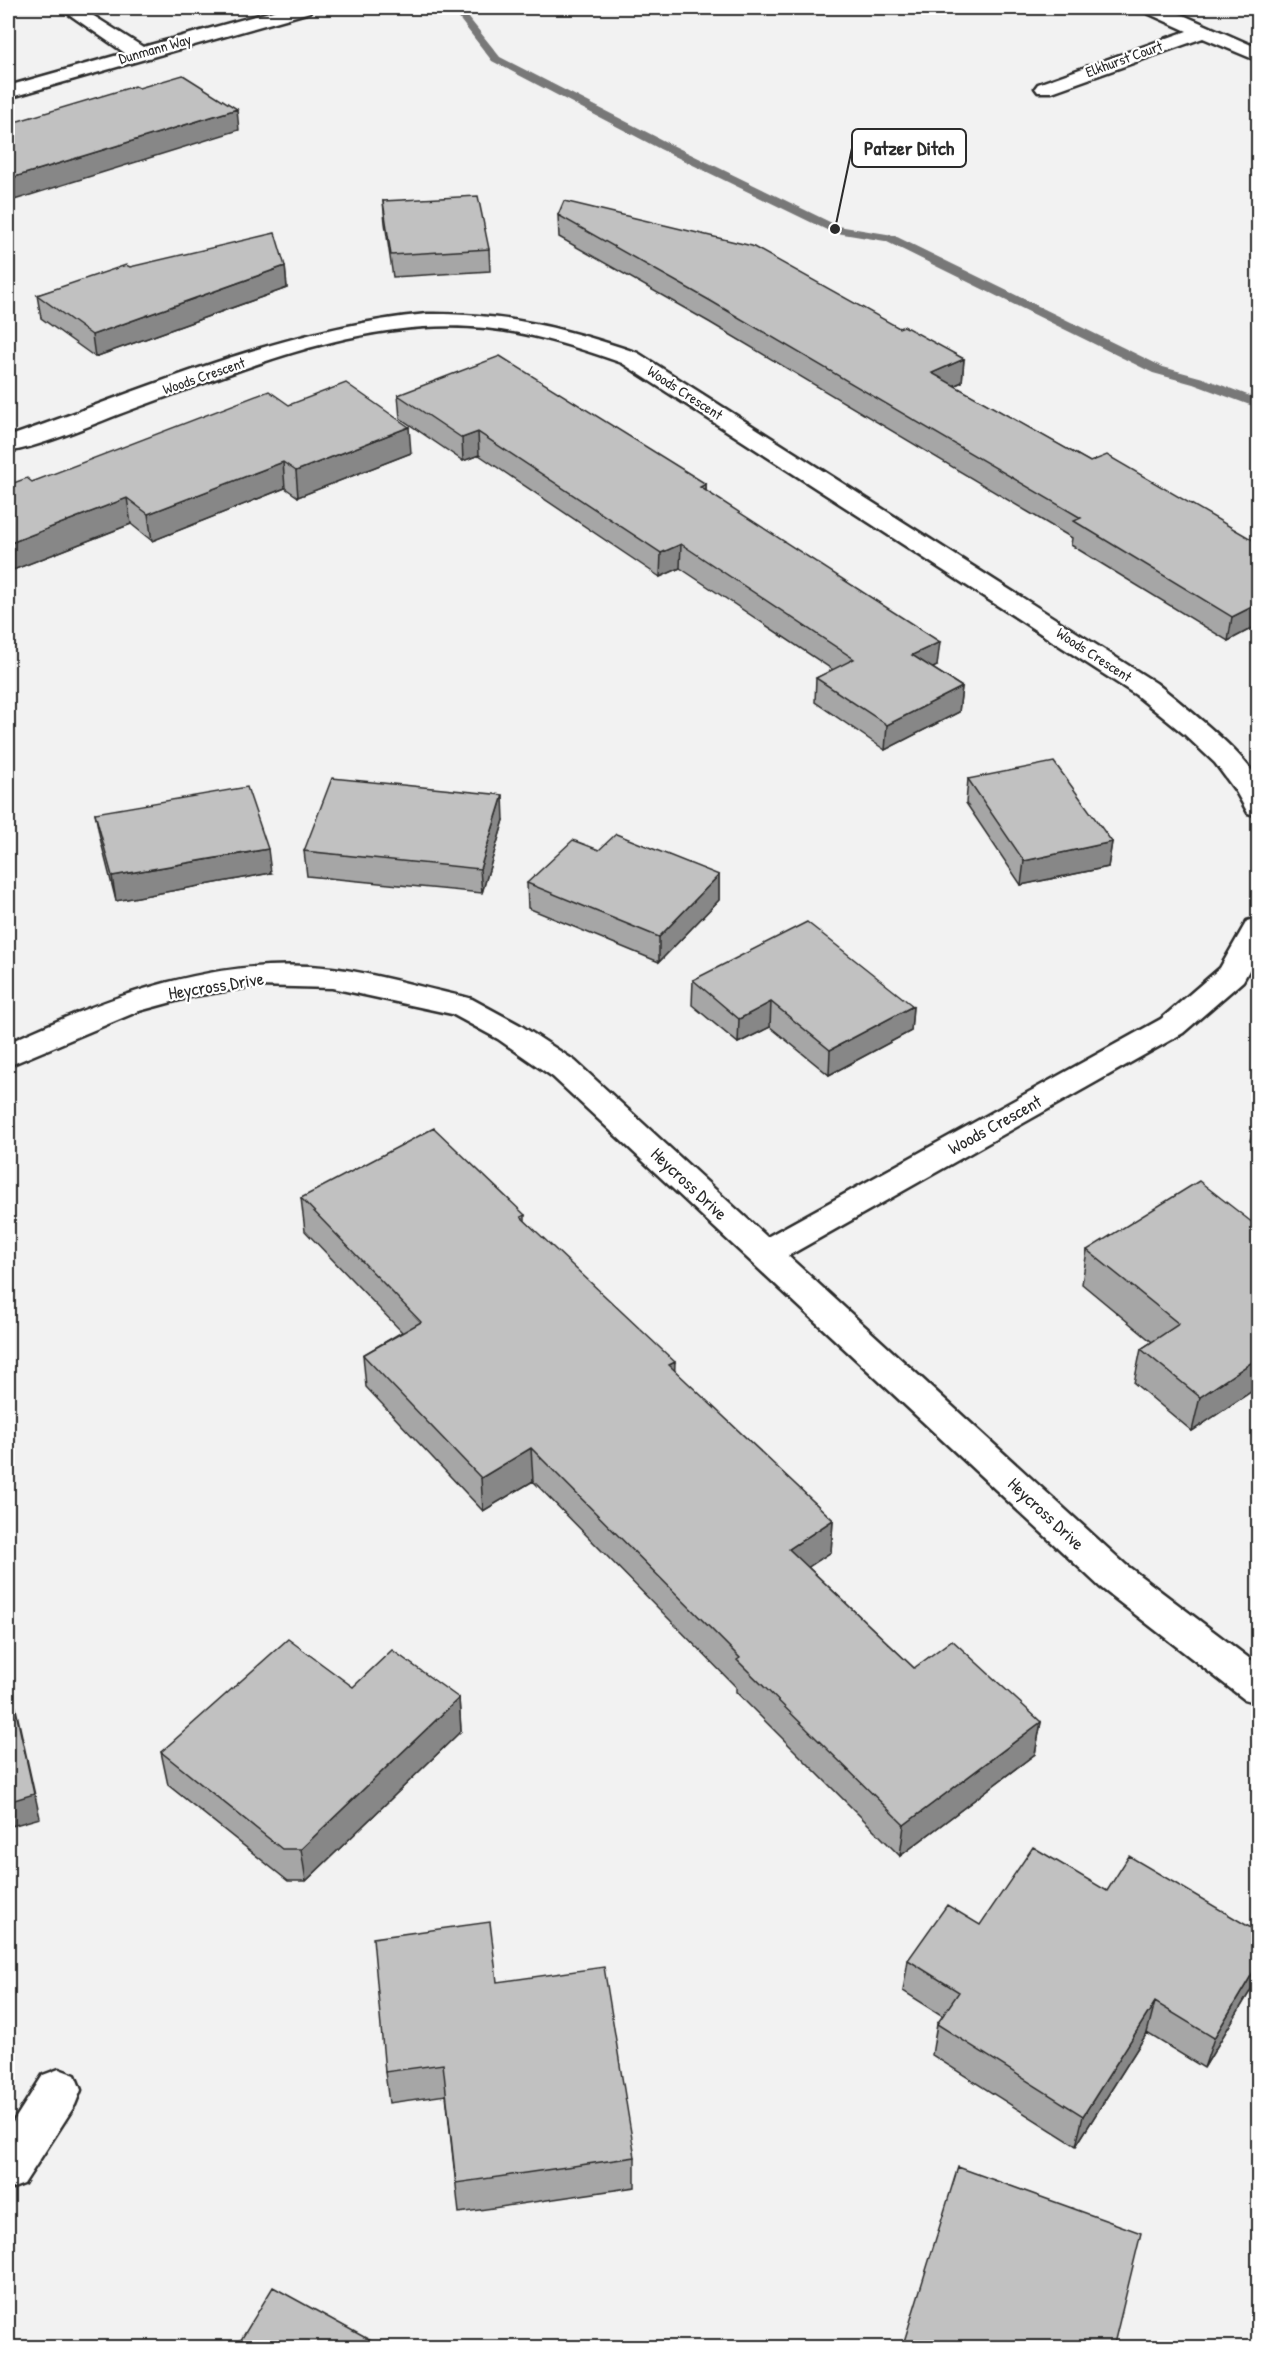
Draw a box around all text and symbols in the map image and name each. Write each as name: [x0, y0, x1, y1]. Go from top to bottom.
street label: Dunmann Way: [116, 28, 194, 69]
street label: Elkhurst Court: [1082, 35, 1166, 82]
callout: Patzer Ditch: [852, 129, 966, 167]
text: Patzer Ditch: [864, 134, 955, 161]
street label: Woods Crescent: [160, 351, 249, 399]
street label: Woods Crescent: [644, 360, 728, 425]
street label: Woods Crescent: [1053, 622, 1137, 687]
street label: Heycross Drive: [166, 966, 265, 1005]
street label: Woods Crescent: [944, 1088, 1047, 1160]
street label: Heycross Drive: [646, 1142, 733, 1226]
street label: Heycross Drive: [1003, 1472, 1090, 1556]

